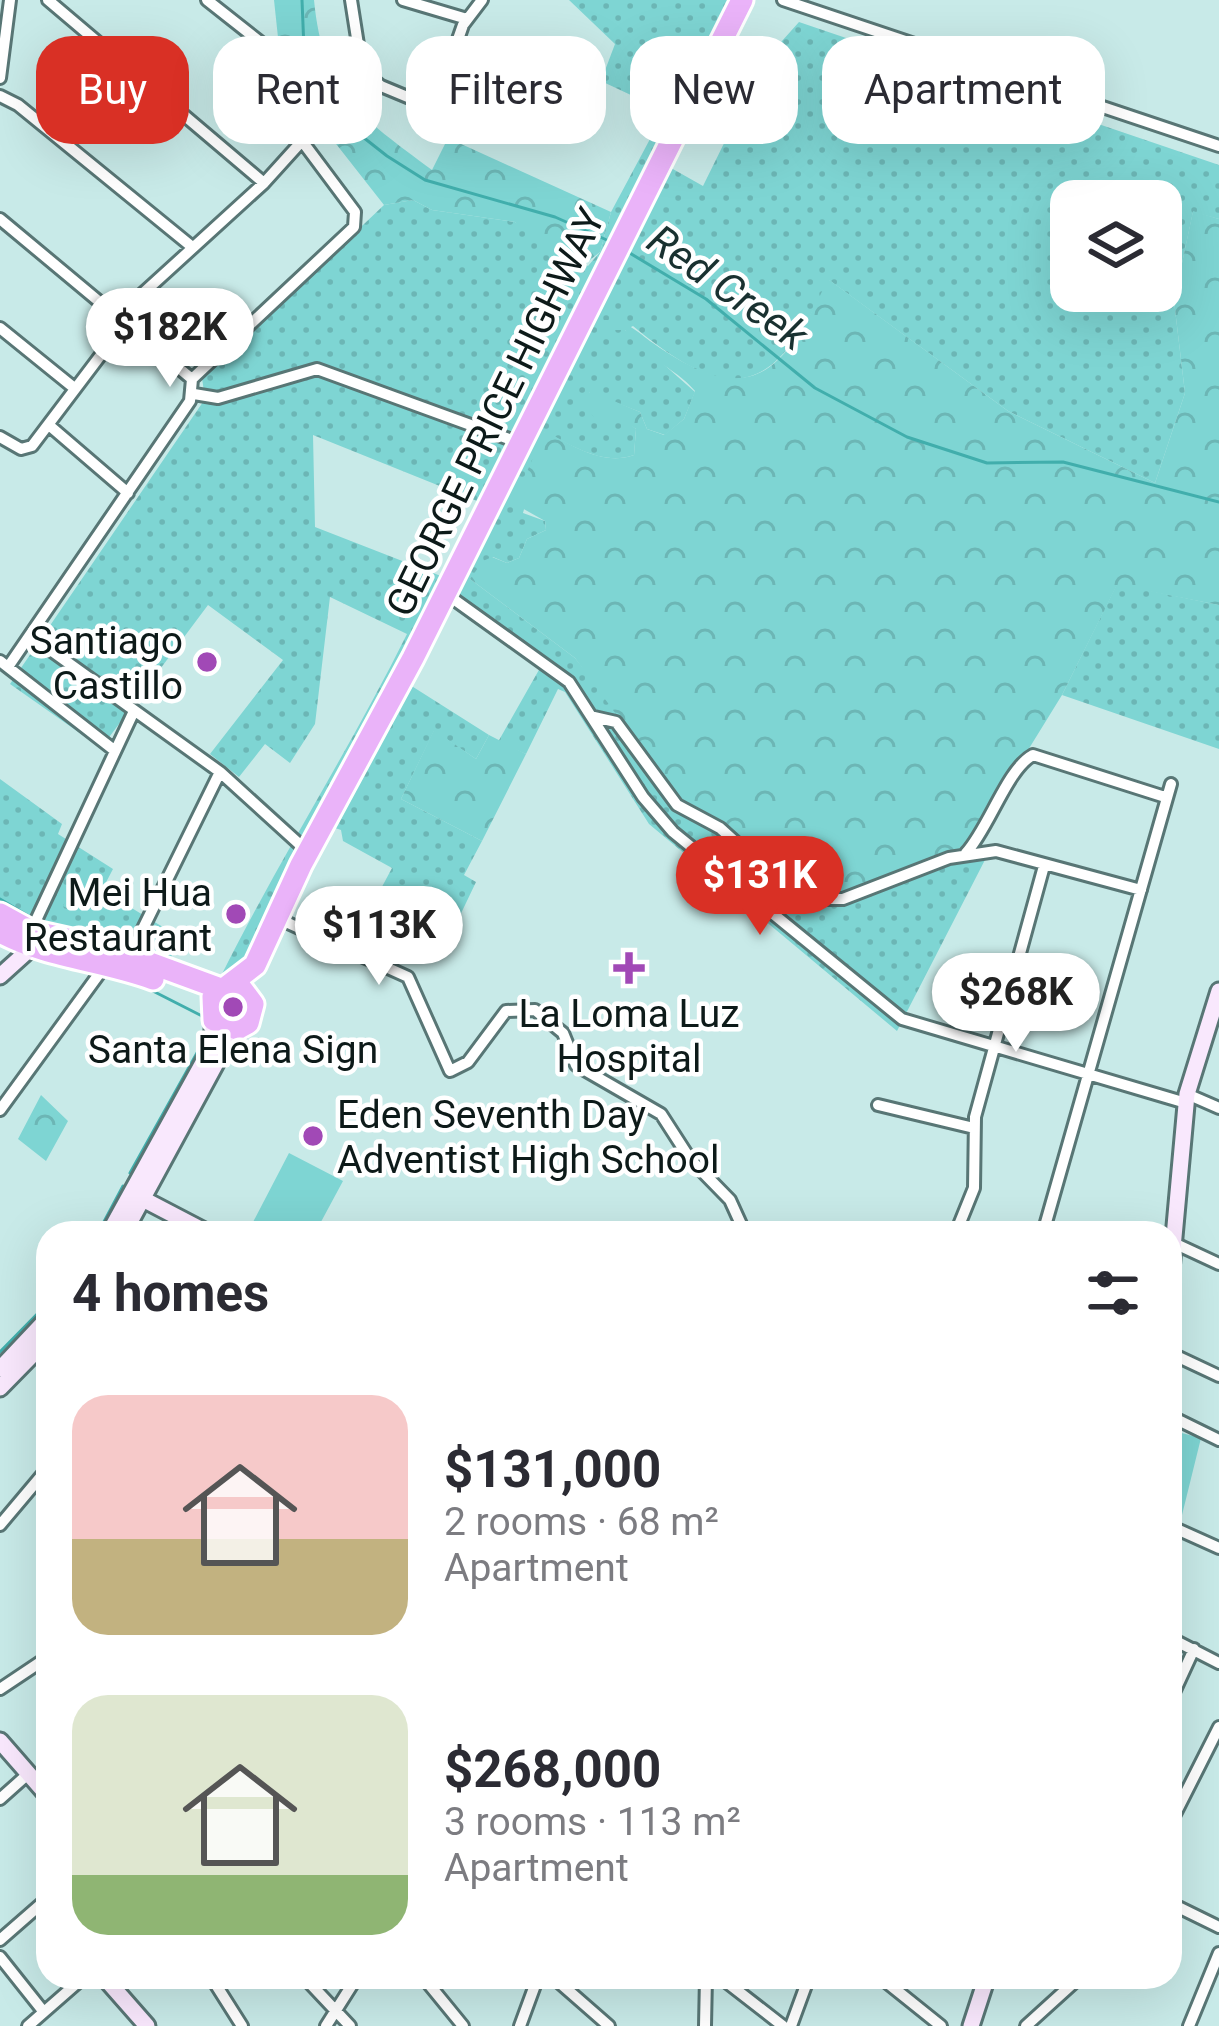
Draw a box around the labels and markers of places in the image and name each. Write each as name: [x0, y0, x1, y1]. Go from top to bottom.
pin: $182K: [86, 288, 254, 390]
place label: Santiago Castillo: [29, 618, 183, 709]
marker: Santiago Castillo: [194, 649, 220, 675]
pin: $131K: [676, 836, 844, 938]
place label: Mei Hua Restaurant: [24, 870, 212, 961]
pin: $113K: [295, 886, 463, 988]
marker: Mei Hua Restaurant: [223, 901, 249, 927]
marker: La Loma Luz Hospital: [613, 952, 645, 984]
pin: $268K: [932, 953, 1100, 1055]
place label: La Loma Luz Hospital: [518, 991, 740, 1082]
marker: Santa Elena Sign: [220, 994, 246, 1020]
place label: Santa Elena Sign: [88, 1027, 378, 1073]
place label: Eden Seventh Day Adventist High School: [337, 1092, 719, 1183]
marker: Eden Seventh Day Adventist High School: [300, 1123, 326, 1149]

